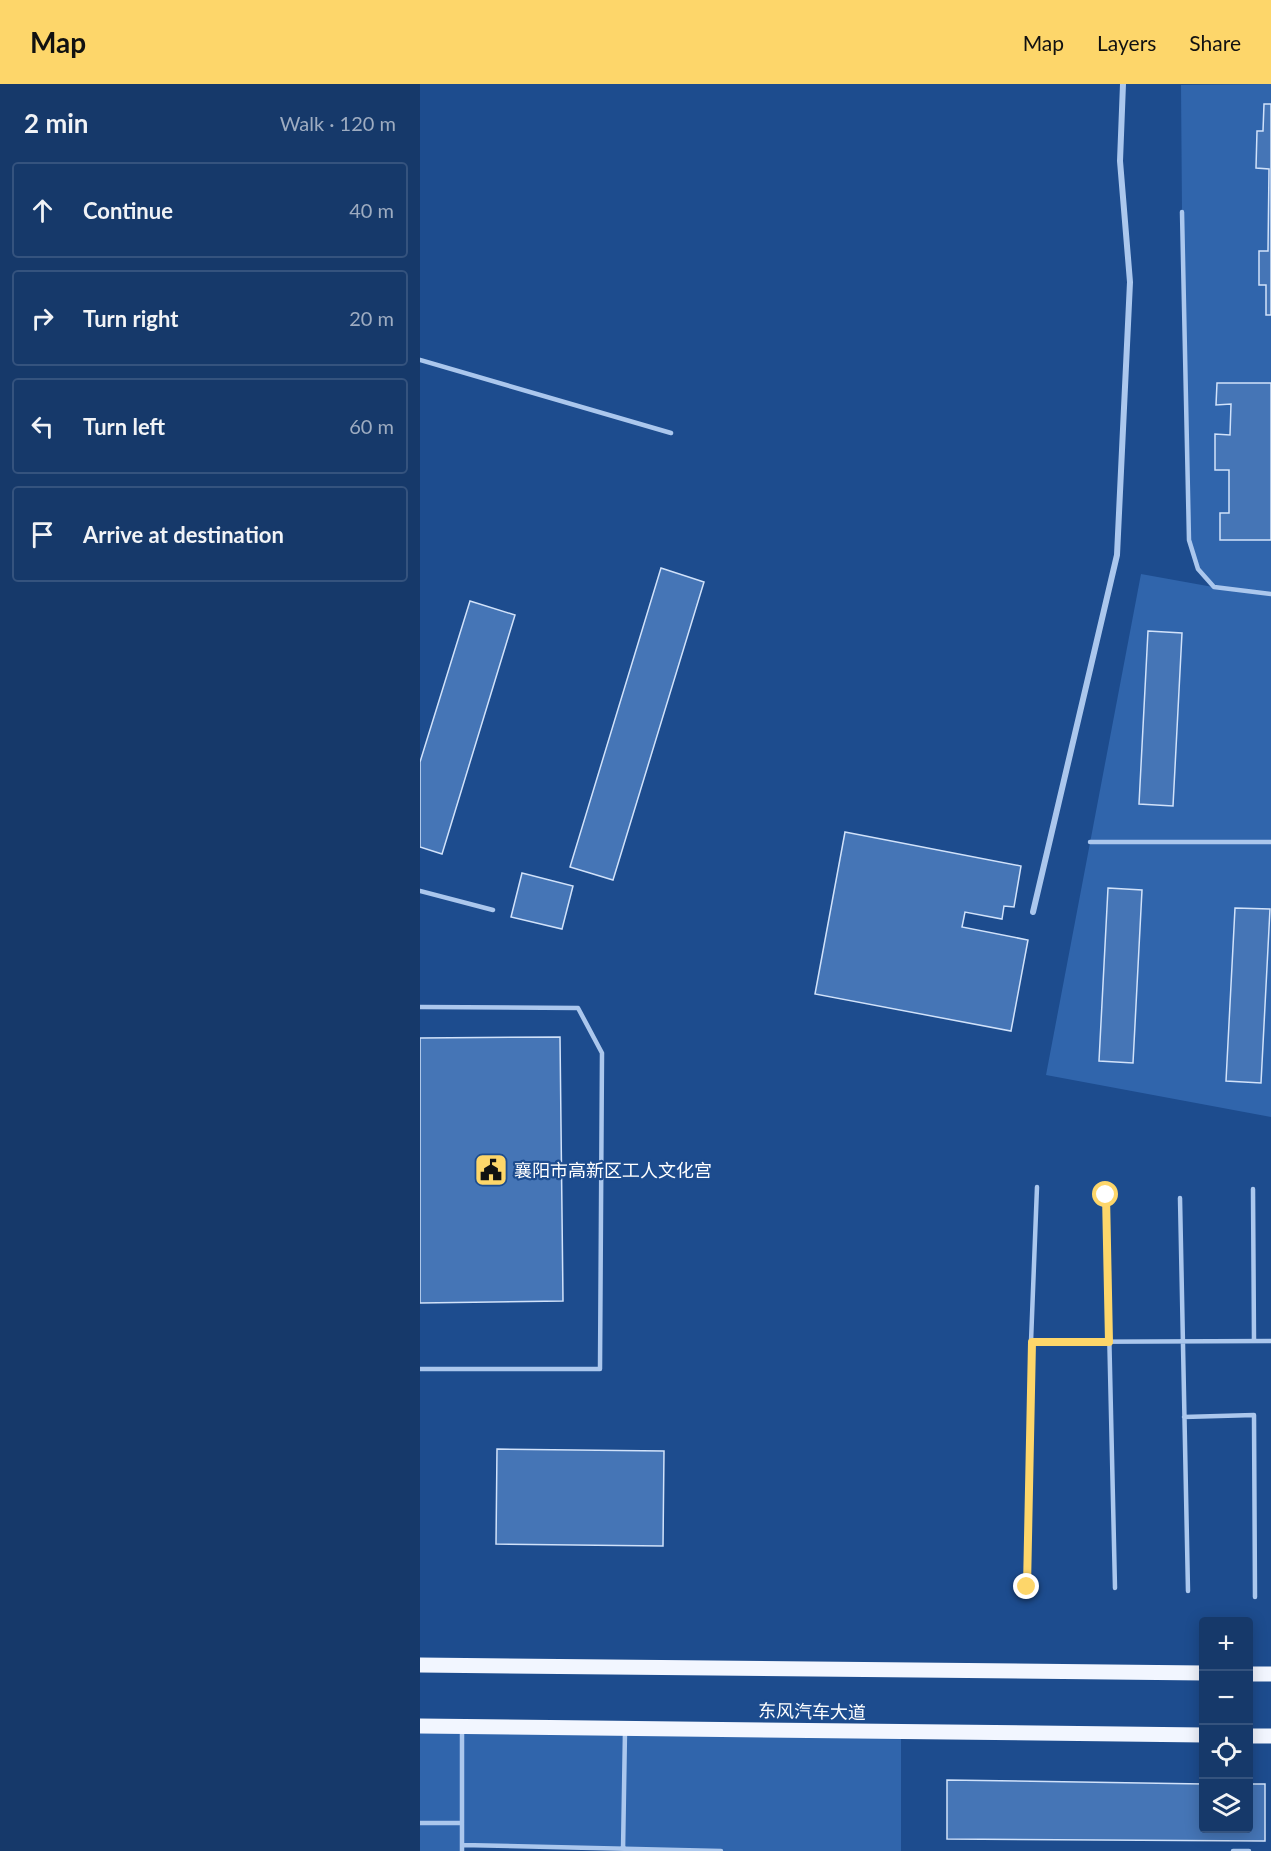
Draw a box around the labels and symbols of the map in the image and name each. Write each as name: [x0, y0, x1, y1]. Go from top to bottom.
public building icon: 襄阳市高新区工人文化宫: [473, 1152, 509, 1188]
place label: 襄阳市高新区工人文化宫: [514, 1159, 712, 1181]
route start: [1092, 1181, 1118, 1207]
route end: [1013, 1573, 1039, 1599]
street label: 东风汽车大道: [758, 1699, 866, 1723]

